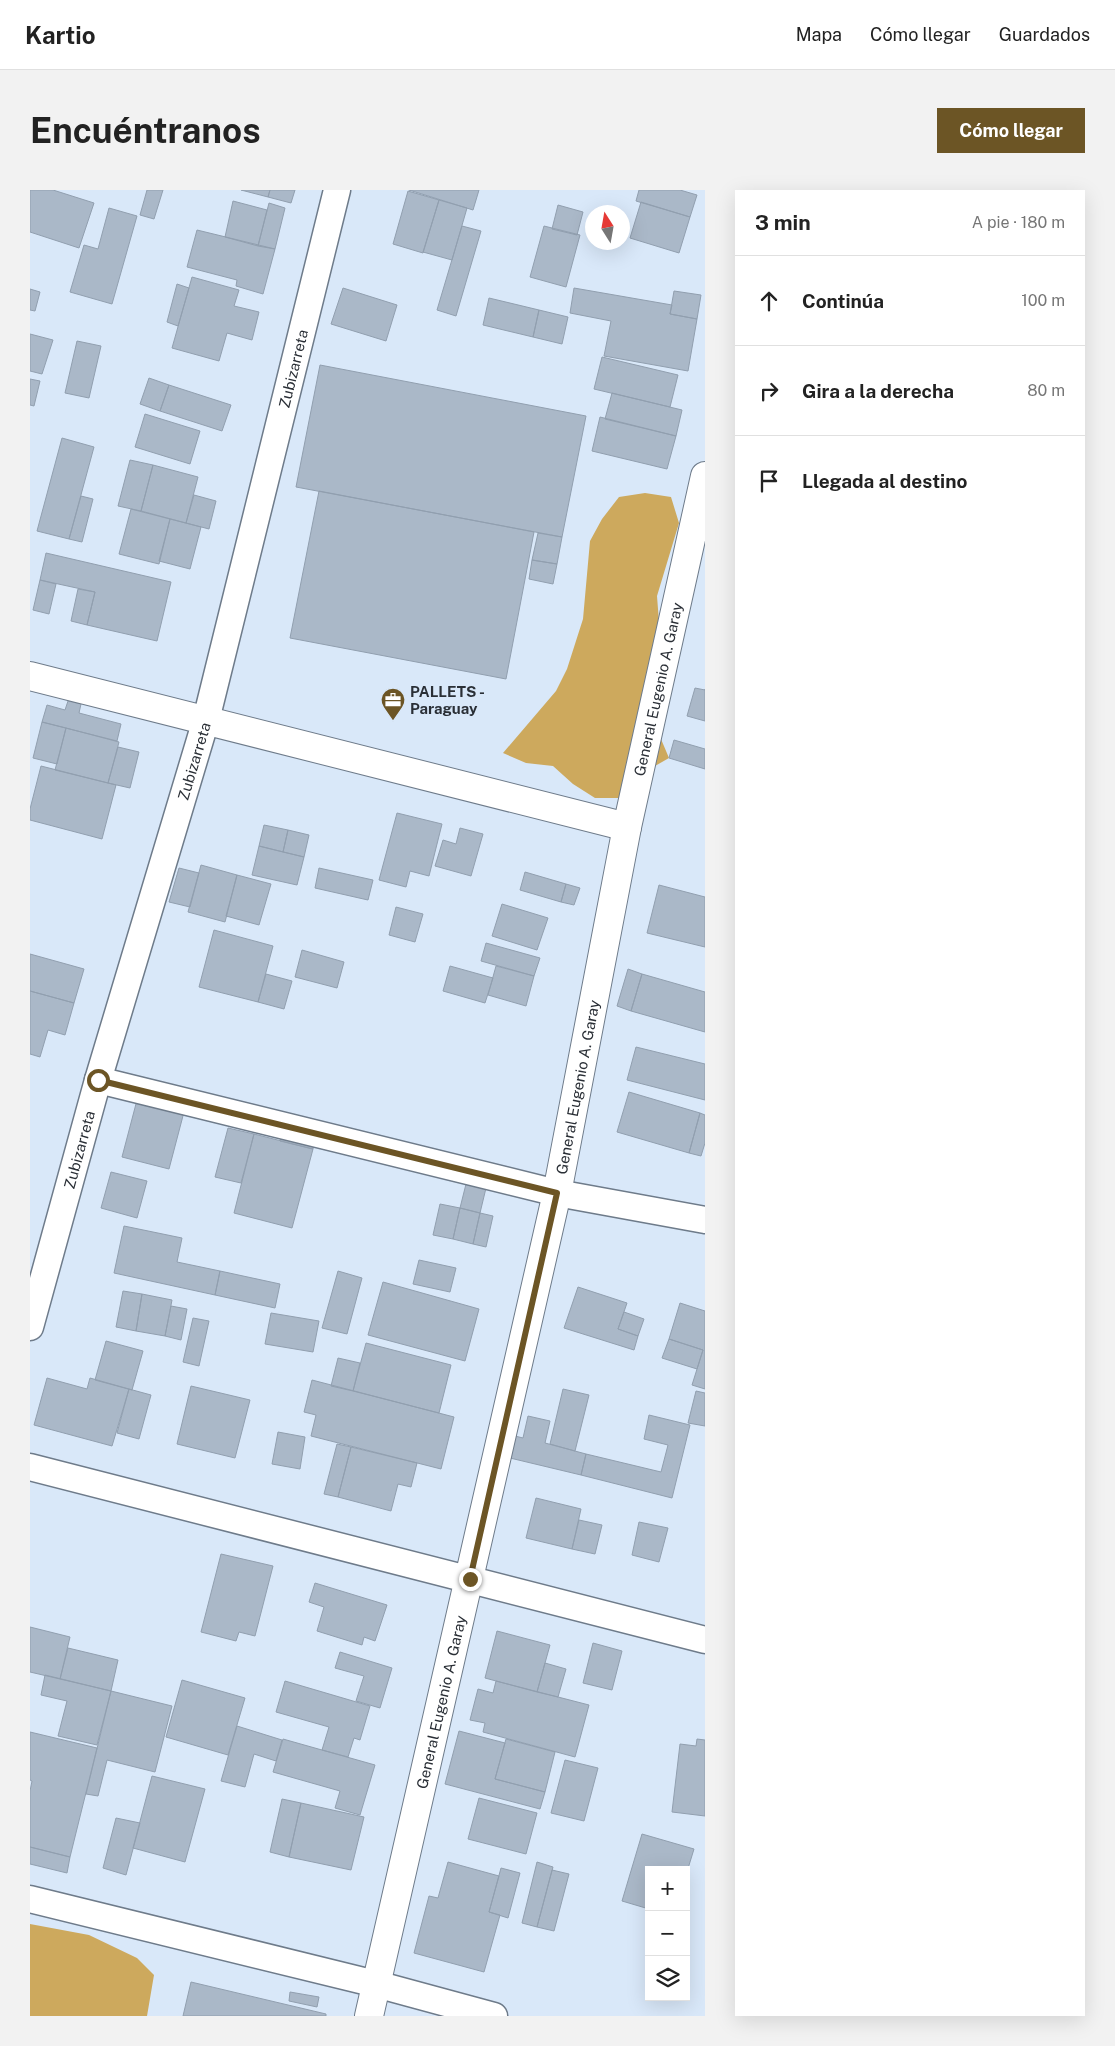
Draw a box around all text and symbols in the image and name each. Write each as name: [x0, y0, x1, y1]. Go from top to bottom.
text: Kartio: [25, 21, 96, 49]
text: Mapa: [796, 24, 842, 45]
text: Cómo llegar: [870, 24, 971, 45]
text: Guardados: [999, 24, 1090, 45]
button: Cómo llegar: [937, 108, 1085, 153]
text: Encuéntranos: [30, 110, 261, 151]
north arrow: [585, 205, 630, 250]
text: 3 min: [755, 210, 811, 235]
text: A pie · 180 m: [972, 213, 1065, 232]
icon: ahead: [755, 287, 783, 315]
text: Continúa: [802, 290, 884, 312]
text: 100 m: [1021, 291, 1065, 310]
street label: Zubizarreta: [275, 328, 311, 410]
icon: right: [755, 377, 783, 405]
text: Gira a la derecha: [802, 380, 954, 402]
text: 80 m: [1027, 381, 1065, 400]
icon: arrive: [755, 467, 783, 495]
text: Llegada al destino: [802, 470, 967, 492]
street label: General Eugenio A. Garay: [630, 601, 685, 778]
place label: PALLETS - Paraguay: [410, 683, 485, 717]
office icon: PALLETS - Paraguay: [380, 687, 406, 721]
street label: Zubizarreta: [174, 720, 213, 802]
street label: General Eugenio A. Garay: [552, 998, 602, 1176]
route start: [87, 1069, 110, 1092]
street label: Zubizarreta: [60, 1109, 98, 1191]
route end: [459, 1568, 482, 1591]
street label: General Eugenio A. Garay: [413, 1614, 469, 1790]
map controls: [645, 1866, 690, 2001]
button: +: [645, 1866, 690, 1911]
button: −: [645, 1911, 690, 1956]
button: layers: [645, 1956, 690, 2001]

